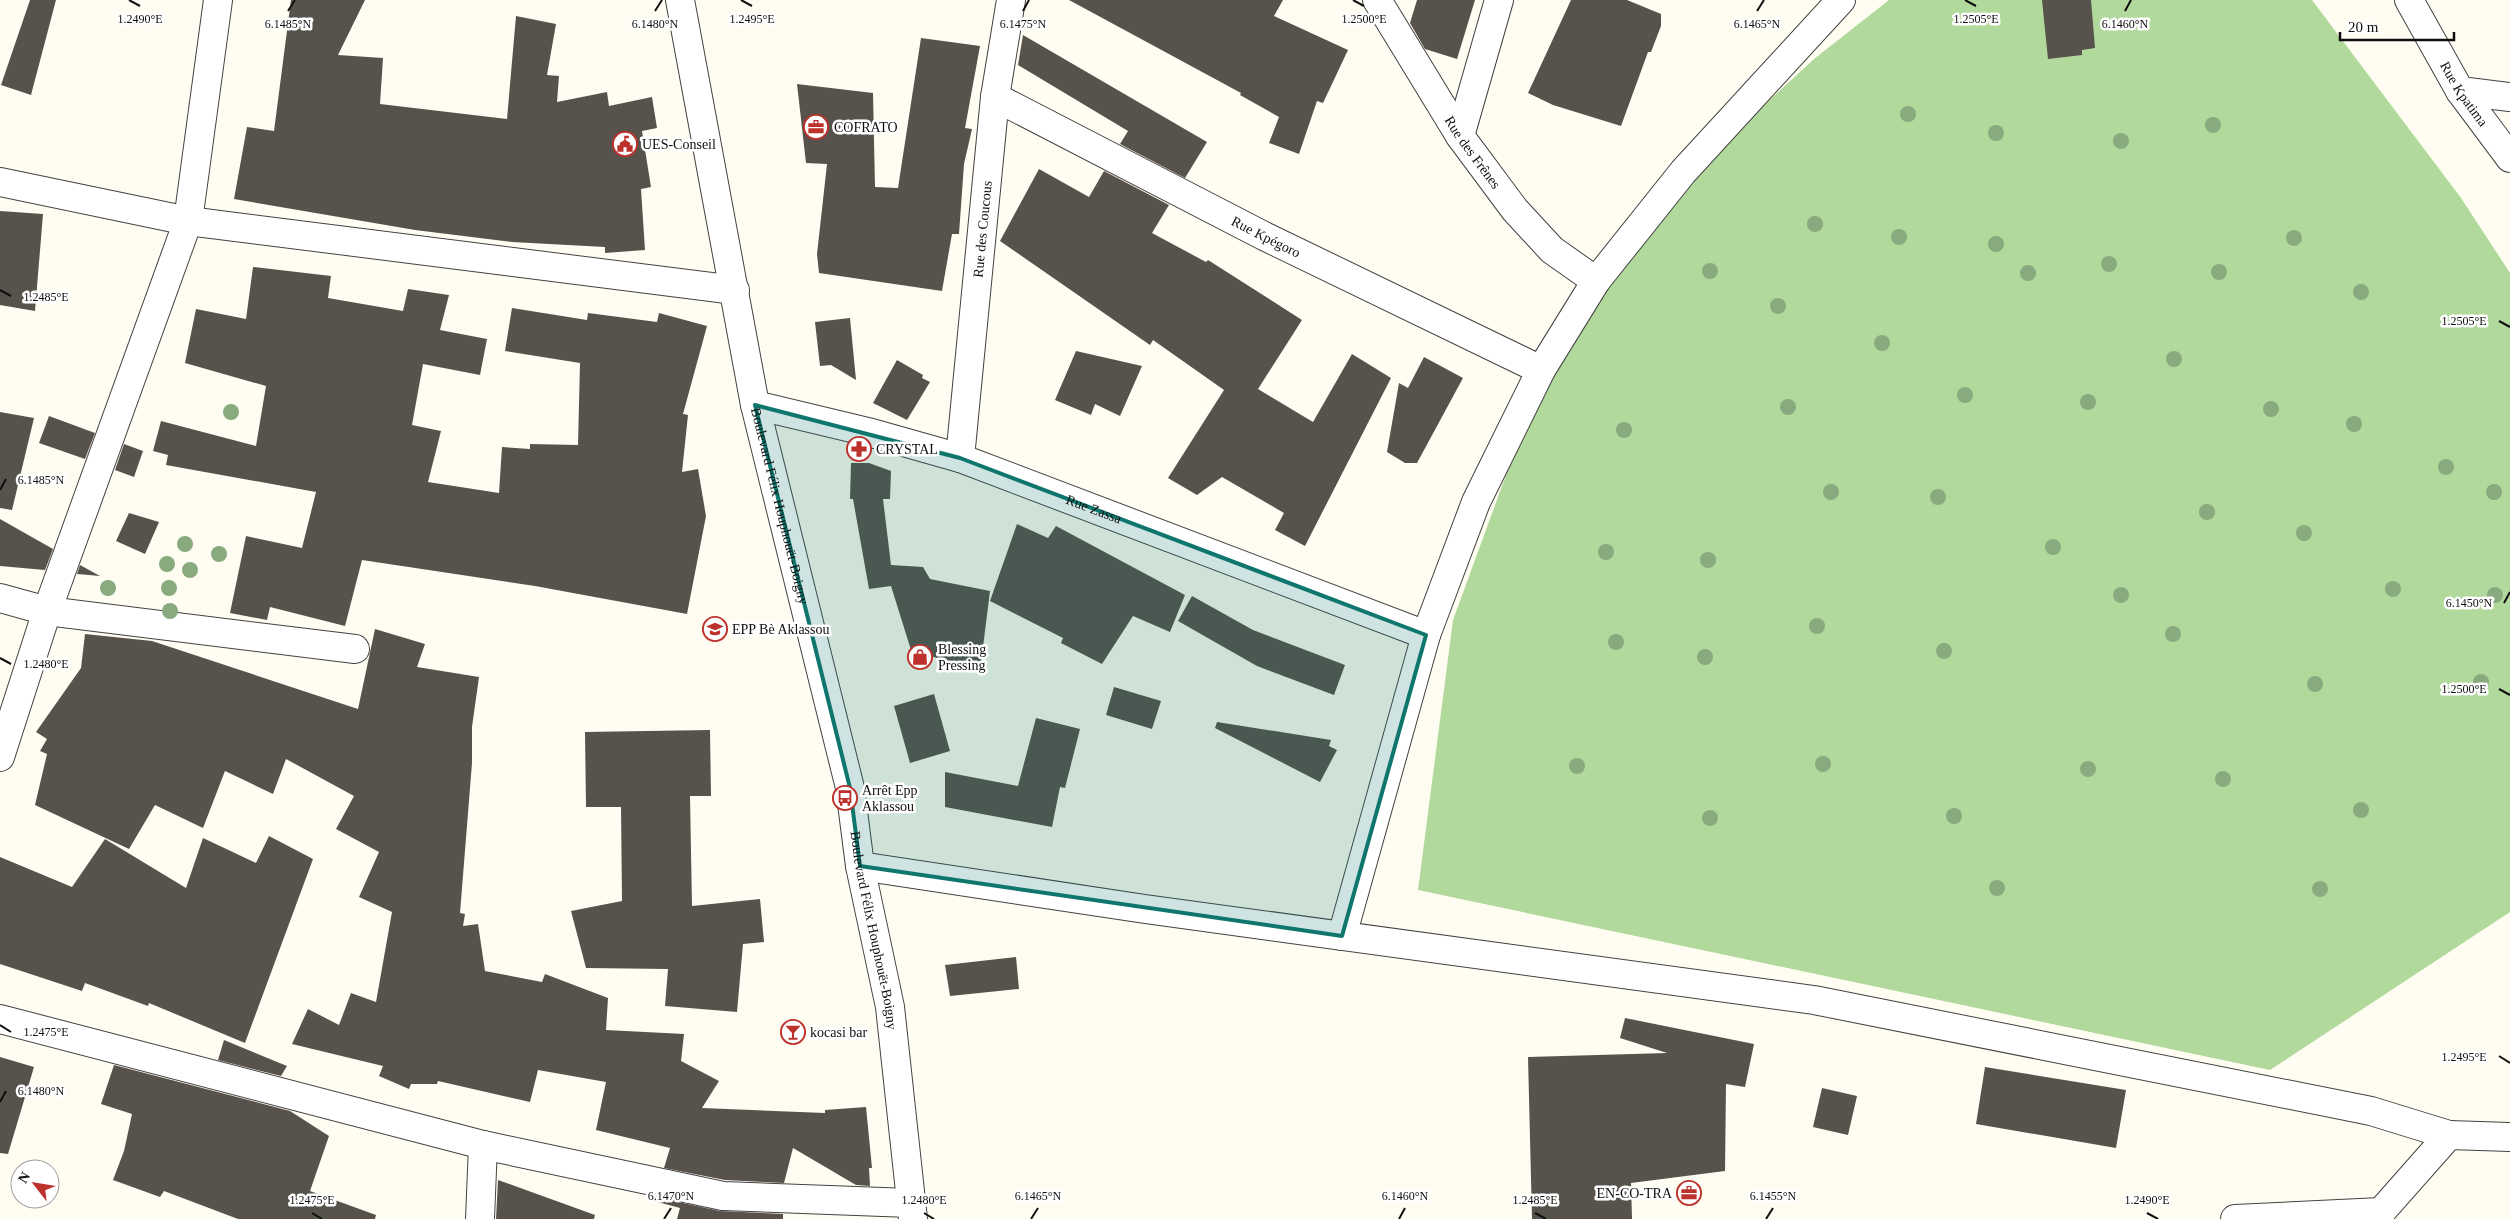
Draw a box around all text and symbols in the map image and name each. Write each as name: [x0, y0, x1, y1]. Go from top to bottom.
scale bar: [2340, 10, 2454, 42]
text: 1.2490°E: [117, 12, 163, 26]
text: 1.2495°E: [729, 12, 775, 26]
text: 1.2500°E: [1341, 12, 1387, 26]
text: 1.2505°E: [1953, 12, 1999, 26]
text: 6.1485°N: [265, 17, 312, 31]
text: 6.1480°N: [632, 17, 679, 31]
text: 6.1475°N: [1000, 17, 1047, 31]
text: 6.1465°N: [1734, 17, 1781, 31]
text: 6.1460°N: [2102, 17, 2149, 31]
text: 20 m: [2348, 19, 2379, 35]
street label: Rue Kpatima: [2438, 59, 2491, 130]
street label: Rue des Frênes: [1442, 113, 1504, 191]
office icon: COFRATO: [803, 114, 829, 140]
place label: COFRATO: [834, 120, 898, 135]
public building icon: UES-Conseil: [612, 131, 638, 157]
place label: UES-Conseil: [642, 137, 716, 152]
street label: Rue des Coucous: [970, 180, 994, 278]
street label: Rue Kpégoro: [1229, 213, 1303, 260]
text: 1.2485°E: [23, 290, 69, 304]
text: 1.2505°E: [2441, 314, 2487, 328]
street label: Boulevard Félix Houphouët-Boigny: [748, 406, 812, 606]
pharmacy icon: CRYSTAL: [846, 436, 872, 462]
place label: CRYSTAL: [876, 442, 938, 457]
text: 6.1485°N: [18, 473, 65, 487]
street label: Rue Zassa: [1064, 492, 1124, 526]
text: 6.1450°N: [2446, 596, 2493, 610]
school or university icon: EPP Bè Aklassou: [702, 616, 728, 642]
place label: EPP Bè Aklassou: [732, 622, 830, 637]
place label: Blessing Pressing: [938, 642, 986, 673]
shop icon: Blessing Pressing: [907, 644, 933, 670]
text: 1.2480°E: [23, 657, 69, 671]
text: 1.2500°E: [2441, 682, 2487, 696]
place label: Arrêt Epp Aklassou: [862, 783, 918, 814]
bus stop icon: Arrêt Epp Aklassou: [832, 785, 858, 811]
street label: Boulevard Félix Houphouët-Boigny: [848, 830, 900, 1031]
bar icon: kocasi bar: [780, 1019, 806, 1045]
text: 1.2475°E: [23, 1025, 69, 1039]
place label: kocasi bar: [810, 1025, 867, 1040]
text: 1.2495°E: [2441, 1050, 2487, 1064]
text: 6.1480°N: [18, 1084, 65, 1098]
north arrow: [10, 1159, 60, 1209]
text: N: [15, 1169, 33, 1186]
office icon: EN-CO-TRA: [1676, 1180, 1702, 1206]
place label: EN-CO-TRA: [1597, 1186, 1673, 1201]
text: 6.1470°N: [648, 1189, 695, 1203]
text: 6.1465°N: [1015, 1189, 1062, 1203]
text: 6.1460°N: [1382, 1189, 1429, 1203]
text: 6.1455°N: [1750, 1189, 1797, 1203]
text: 1.2475°E: [289, 1193, 335, 1207]
text: 1.2480°E: [901, 1193, 947, 1207]
text: 1.2485°E: [1512, 1193, 1558, 1207]
text: 1.2490°E: [2124, 1193, 2170, 1207]

